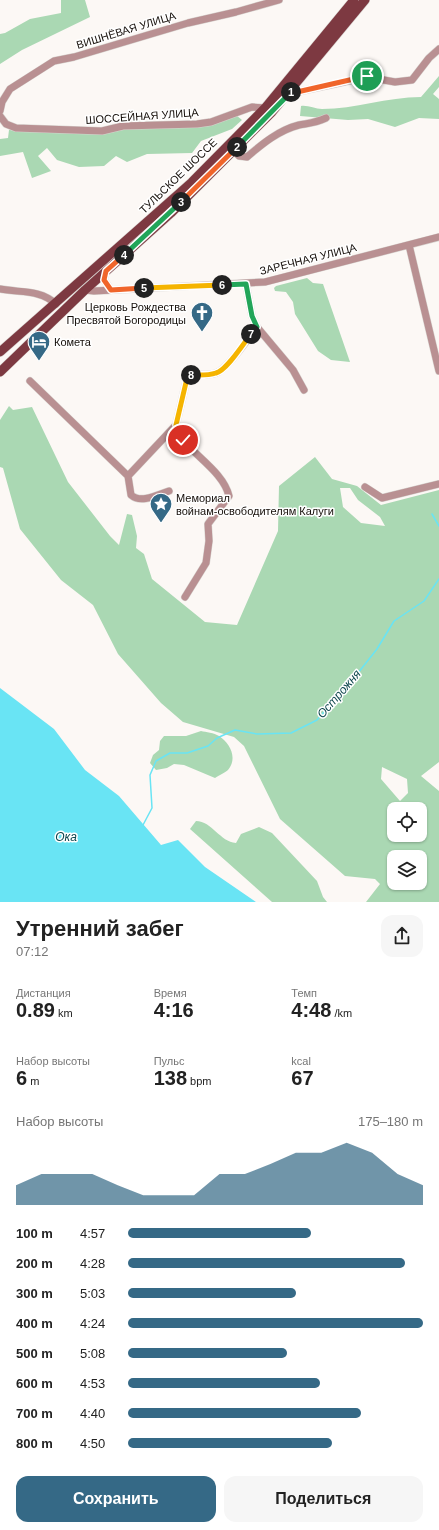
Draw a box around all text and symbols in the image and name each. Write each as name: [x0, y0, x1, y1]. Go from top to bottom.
street label: ВИШНЁВАЯ УЛИЦА: [75, 9, 178, 51]
pin: [350, 59, 384, 93]
icon: arrive: [356, 65, 378, 87]
pin: 1: [281, 82, 301, 102]
text: 1: [288, 86, 294, 98]
street label: ШОССЕЙНАЯ УЛИЦА: [85, 106, 200, 126]
street label: ТУЛЬСКОЕ ШОССЕ: [137, 136, 219, 216]
pin: 2: [227, 137, 247, 157]
text: 2: [234, 141, 240, 153]
pin: 3: [171, 192, 191, 212]
text: 3: [178, 196, 184, 208]
street label: ЗАРЕЧНАЯ УЛИЦА: [258, 241, 358, 277]
pin: 4: [114, 245, 134, 265]
text: 4: [121, 249, 127, 261]
pin: 6: [212, 275, 232, 295]
pin: 5: [134, 278, 154, 298]
text: 6: [219, 279, 225, 291]
text: 5: [141, 282, 147, 294]
church icon: Церковь Рождества Пресвятой Богородицы: [189, 300, 215, 333]
place label: Церковь Рождества Пресвятой Богородицы: [66, 301, 187, 326]
pin: 7: [241, 324, 261, 344]
text: 7: [248, 328, 254, 340]
hotel icon: Комета: [26, 329, 52, 362]
place label: Комета: [54, 336, 92, 348]
pin: 8: [181, 365, 201, 385]
text: 8: [188, 369, 194, 381]
pin: [166, 423, 200, 457]
icon: check: [172, 429, 194, 451]
place icon: Мемориал войнам-освободителям Калуги: [148, 491, 174, 524]
place label: Мемориал войнам-освободителям Калуги: [176, 492, 334, 517]
water label: Острожня: [314, 666, 364, 721]
map controls: [387, 802, 427, 890]
button: locate: [387, 802, 427, 842]
water label: Ока: [55, 830, 77, 844]
button: layers: [387, 850, 427, 890]
button: share: [381, 915, 423, 957]
text: Утренний забег: [16, 916, 184, 941]
text: 07:12: [16, 944, 49, 959]
text: Дистанция: [16, 987, 71, 999]
text: Время: [154, 987, 187, 999]
text: Темп: [291, 987, 317, 999]
text: 0.89: [16, 999, 55, 1021]
text: 4:16: [154, 999, 194, 1021]
text: 4:48: [291, 999, 331, 1021]
text: km: [55, 1007, 73, 1019]
text: /km: [331, 1007, 352, 1019]
text: Набор высоты: [16, 1055, 90, 1067]
text: Пульс: [154, 1055, 184, 1067]
text: kcal: [291, 1055, 311, 1067]
text: 6: [16, 1067, 27, 1089]
text: 138: [154, 1067, 187, 1089]
text: 67: [291, 1067, 314, 1089]
text: m: [27, 1075, 39, 1087]
text: bpm: [187, 1075, 212, 1087]
text: Набор высоты: [16, 1114, 103, 1129]
text: 175–180 m: [358, 1114, 423, 1129]
text: 100 m: [16, 1226, 53, 1241]
text: 4:57: [80, 1226, 105, 1241]
text: 200 m: [16, 1256, 53, 1271]
text: 4:28: [80, 1256, 105, 1271]
text: 300 m: [16, 1286, 53, 1301]
text: 5:03: [80, 1286, 105, 1301]
text: 400 m: [16, 1316, 53, 1331]
text: 4:24: [80, 1316, 105, 1331]
text: 500 m: [16, 1346, 53, 1361]
text: 5:08: [80, 1346, 105, 1361]
text: 600 m: [16, 1376, 53, 1391]
text: 4:53: [80, 1376, 105, 1391]
text: 700 m: [16, 1406, 53, 1421]
text: 4:40: [80, 1406, 105, 1421]
text: 800 m: [16, 1436, 53, 1451]
text: 4:50: [80, 1436, 105, 1451]
button: Сохранить: [16, 1476, 216, 1522]
button: Поделиться: [224, 1476, 423, 1522]

